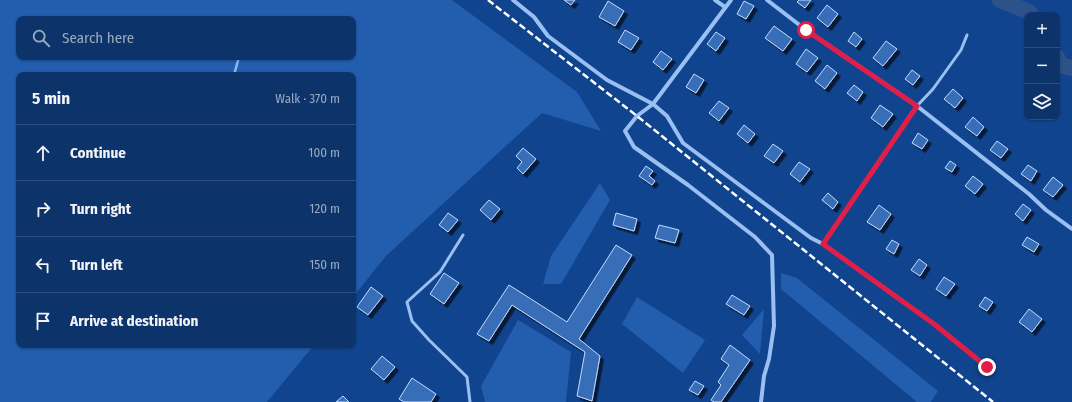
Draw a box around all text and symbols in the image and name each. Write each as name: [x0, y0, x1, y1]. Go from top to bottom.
map controls: [1024, 12, 1060, 120]
button: +: [1024, 12, 1060, 48]
search box: [16, 16, 356, 60]
route start: [797, 21, 815, 39]
icon: search: [30, 27, 52, 49]
text: Search here: [62, 29, 134, 47]
button: −: [1024, 48, 1060, 84]
button: layers: [1024, 84, 1060, 120]
text: 5 min: [32, 88, 70, 109]
text: Walk · 370 m: [275, 91, 340, 106]
icon: ahead: [32, 142, 54, 164]
text: Continue: [70, 144, 126, 162]
text: 100 m: [308, 145, 340, 160]
icon: right: [32, 198, 54, 220]
text: Turn right: [70, 200, 131, 218]
text: 120 m: [309, 201, 340, 216]
icon: left: [32, 254, 54, 276]
text: Turn left: [70, 256, 123, 274]
text: 150 m: [309, 257, 340, 272]
icon: arrive: [32, 310, 54, 332]
text: Arrive at destination: [70, 312, 198, 330]
route end: [978, 358, 996, 376]

